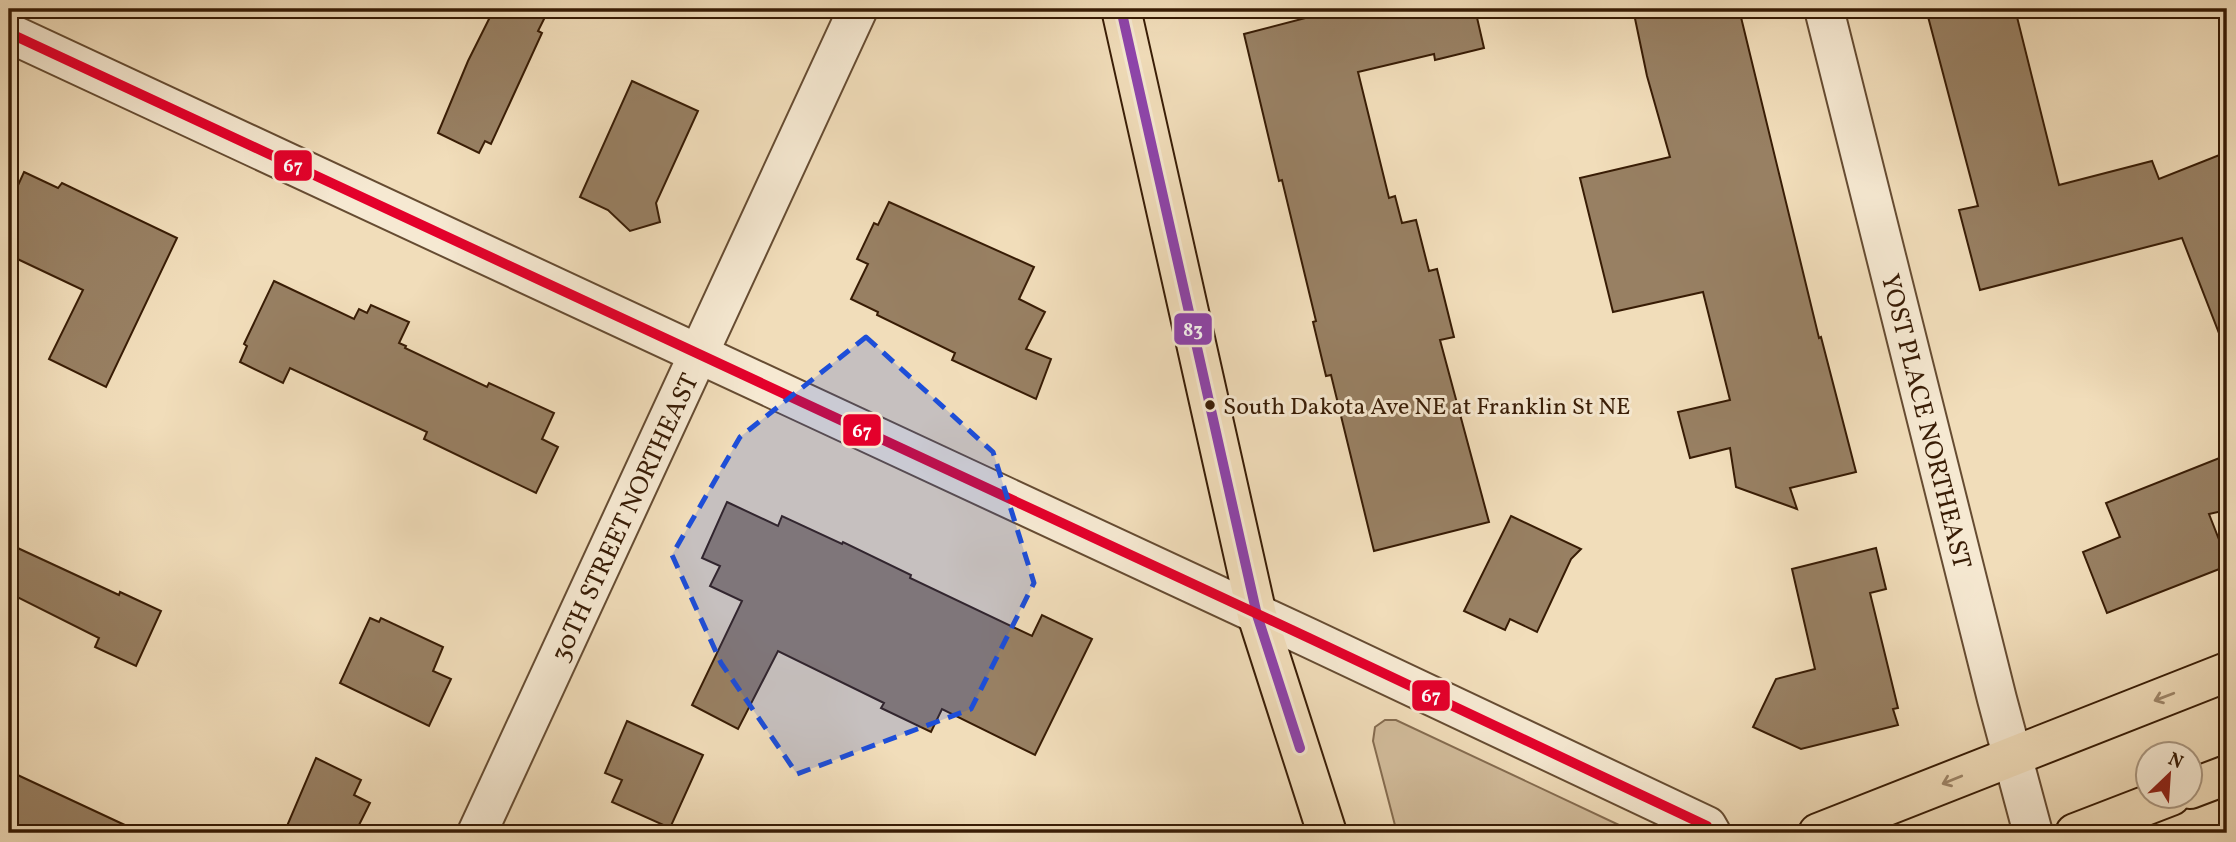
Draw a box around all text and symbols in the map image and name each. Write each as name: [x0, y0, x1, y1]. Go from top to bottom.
line badge: 67: [273, 149, 313, 182]
text: 67: [283, 154, 303, 180]
street label: YOST PLACE NORTHEAST: [1871, 270, 1979, 573]
line badge: 83: [1173, 312, 1213, 346]
text: 83: [1183, 318, 1203, 344]
street label: 30TH STREET NORTHEAST: [543, 368, 709, 668]
place label: South Dakota Ave NE at Franklin St NE: [1223, 391, 1631, 425]
marker: South Dakota Ave NE at Franklin St NE: [1203, 398, 1217, 412]
line badge: 67: [842, 413, 882, 447]
text: 67: [852, 419, 872, 445]
line badge: 67: [1411, 679, 1451, 712]
text: 67: [1421, 684, 1441, 710]
one-way arrow: [2153, 692, 2175, 705]
north arrow: [2134, 740, 2204, 810]
text: N: [2164, 747, 2187, 776]
one-way arrow: [1941, 775, 1963, 788]

